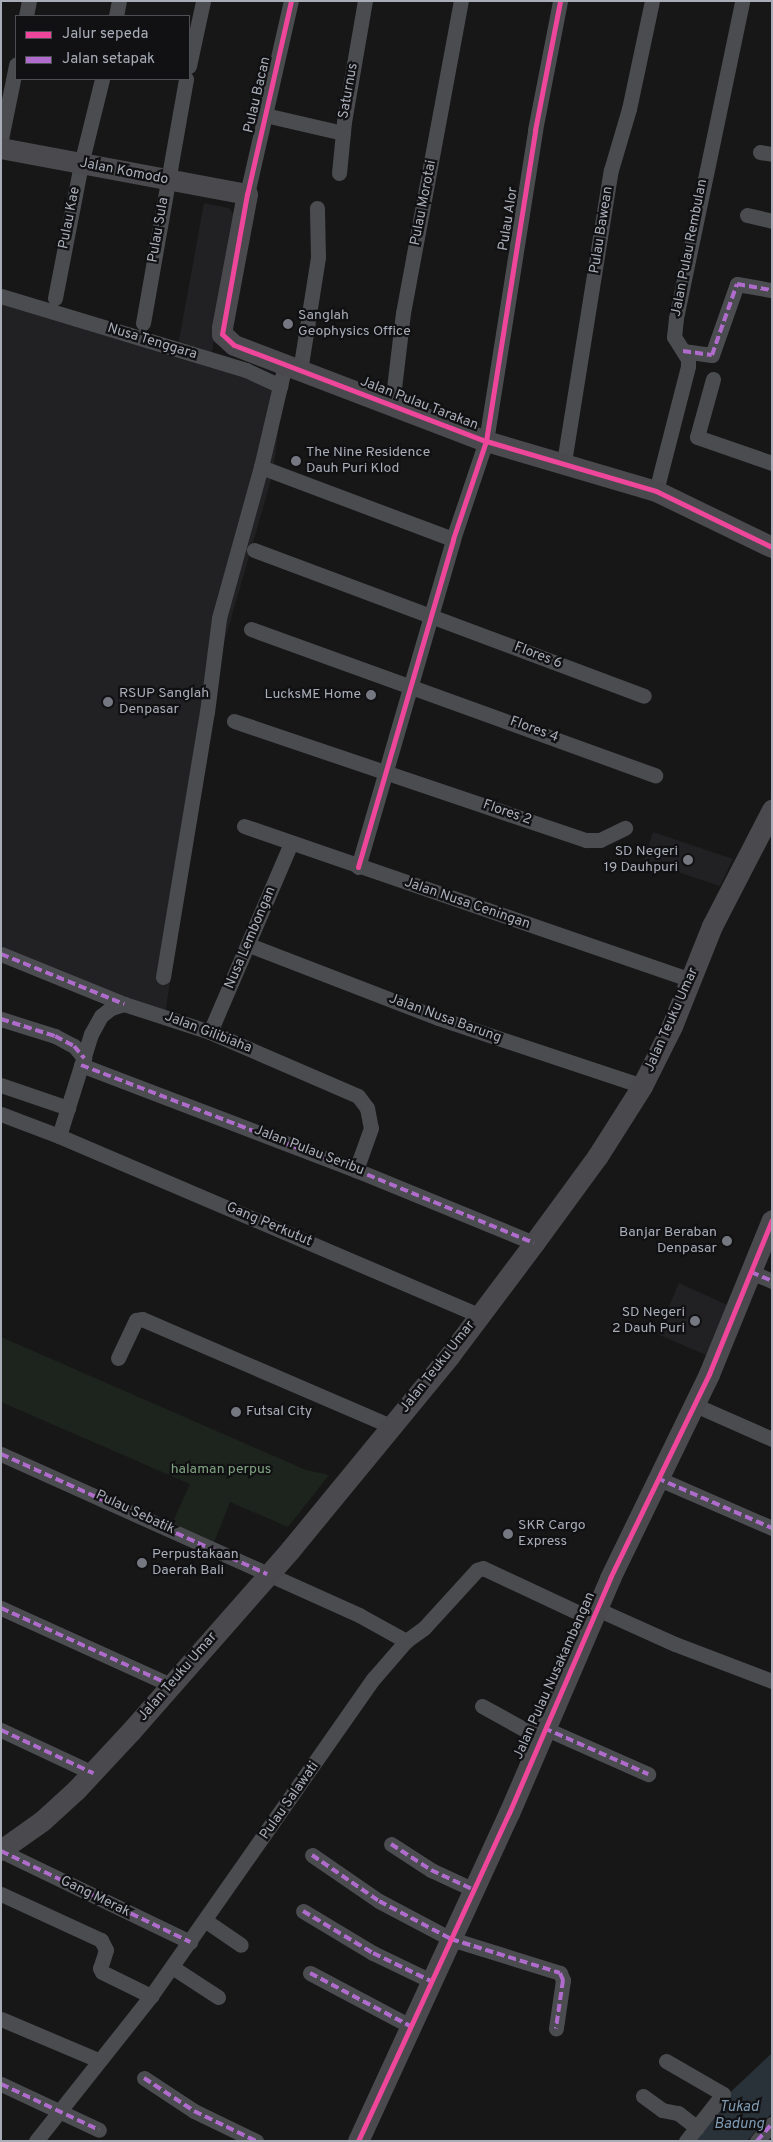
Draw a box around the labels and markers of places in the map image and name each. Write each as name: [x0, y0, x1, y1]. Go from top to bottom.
place label: Sanglah Geophysics Office: [298, 308, 411, 341]
marker: Sanglah Geophysics Office: [282, 318, 294, 330]
place label: The Nine Residence Dauh Puri Klod: [306, 445, 430, 478]
marker: The Nine Residence Dauh Puri Klod: [290, 455, 302, 467]
place label: RSUP Sanglah Denpasar: [119, 686, 209, 719]
place label: LucksME Home: [265, 687, 361, 703]
marker: LucksME Home: [365, 689, 377, 701]
marker: RSUP Sanglah Denpasar: [101, 695, 115, 709]
place label: SD Negeri 19 Dauhpuri: [604, 844, 678, 876]
marker: SD Negeri 19 Dauhpuri: [682, 854, 694, 866]
place label: Banjar Beraban Denpasar: [619, 1225, 717, 1258]
marker: Banjar Beraban Denpasar: [721, 1235, 733, 1247]
place label: SD Negeri 2 Dauh Puri: [612, 1305, 685, 1338]
marker: SD Negeri 2 Dauh Puri: [689, 1315, 701, 1327]
place label: Futsal City: [246, 1404, 312, 1420]
marker: Futsal City: [230, 1406, 242, 1418]
place label: SKR Cargo Express: [518, 1518, 586, 1550]
marker: SKR Cargo Express: [502, 1528, 514, 1540]
place label: Perpustakaan Daerah Bali: [152, 1547, 239, 1580]
marker: Perpustakaan Daerah Bali: [136, 1557, 148, 1569]

